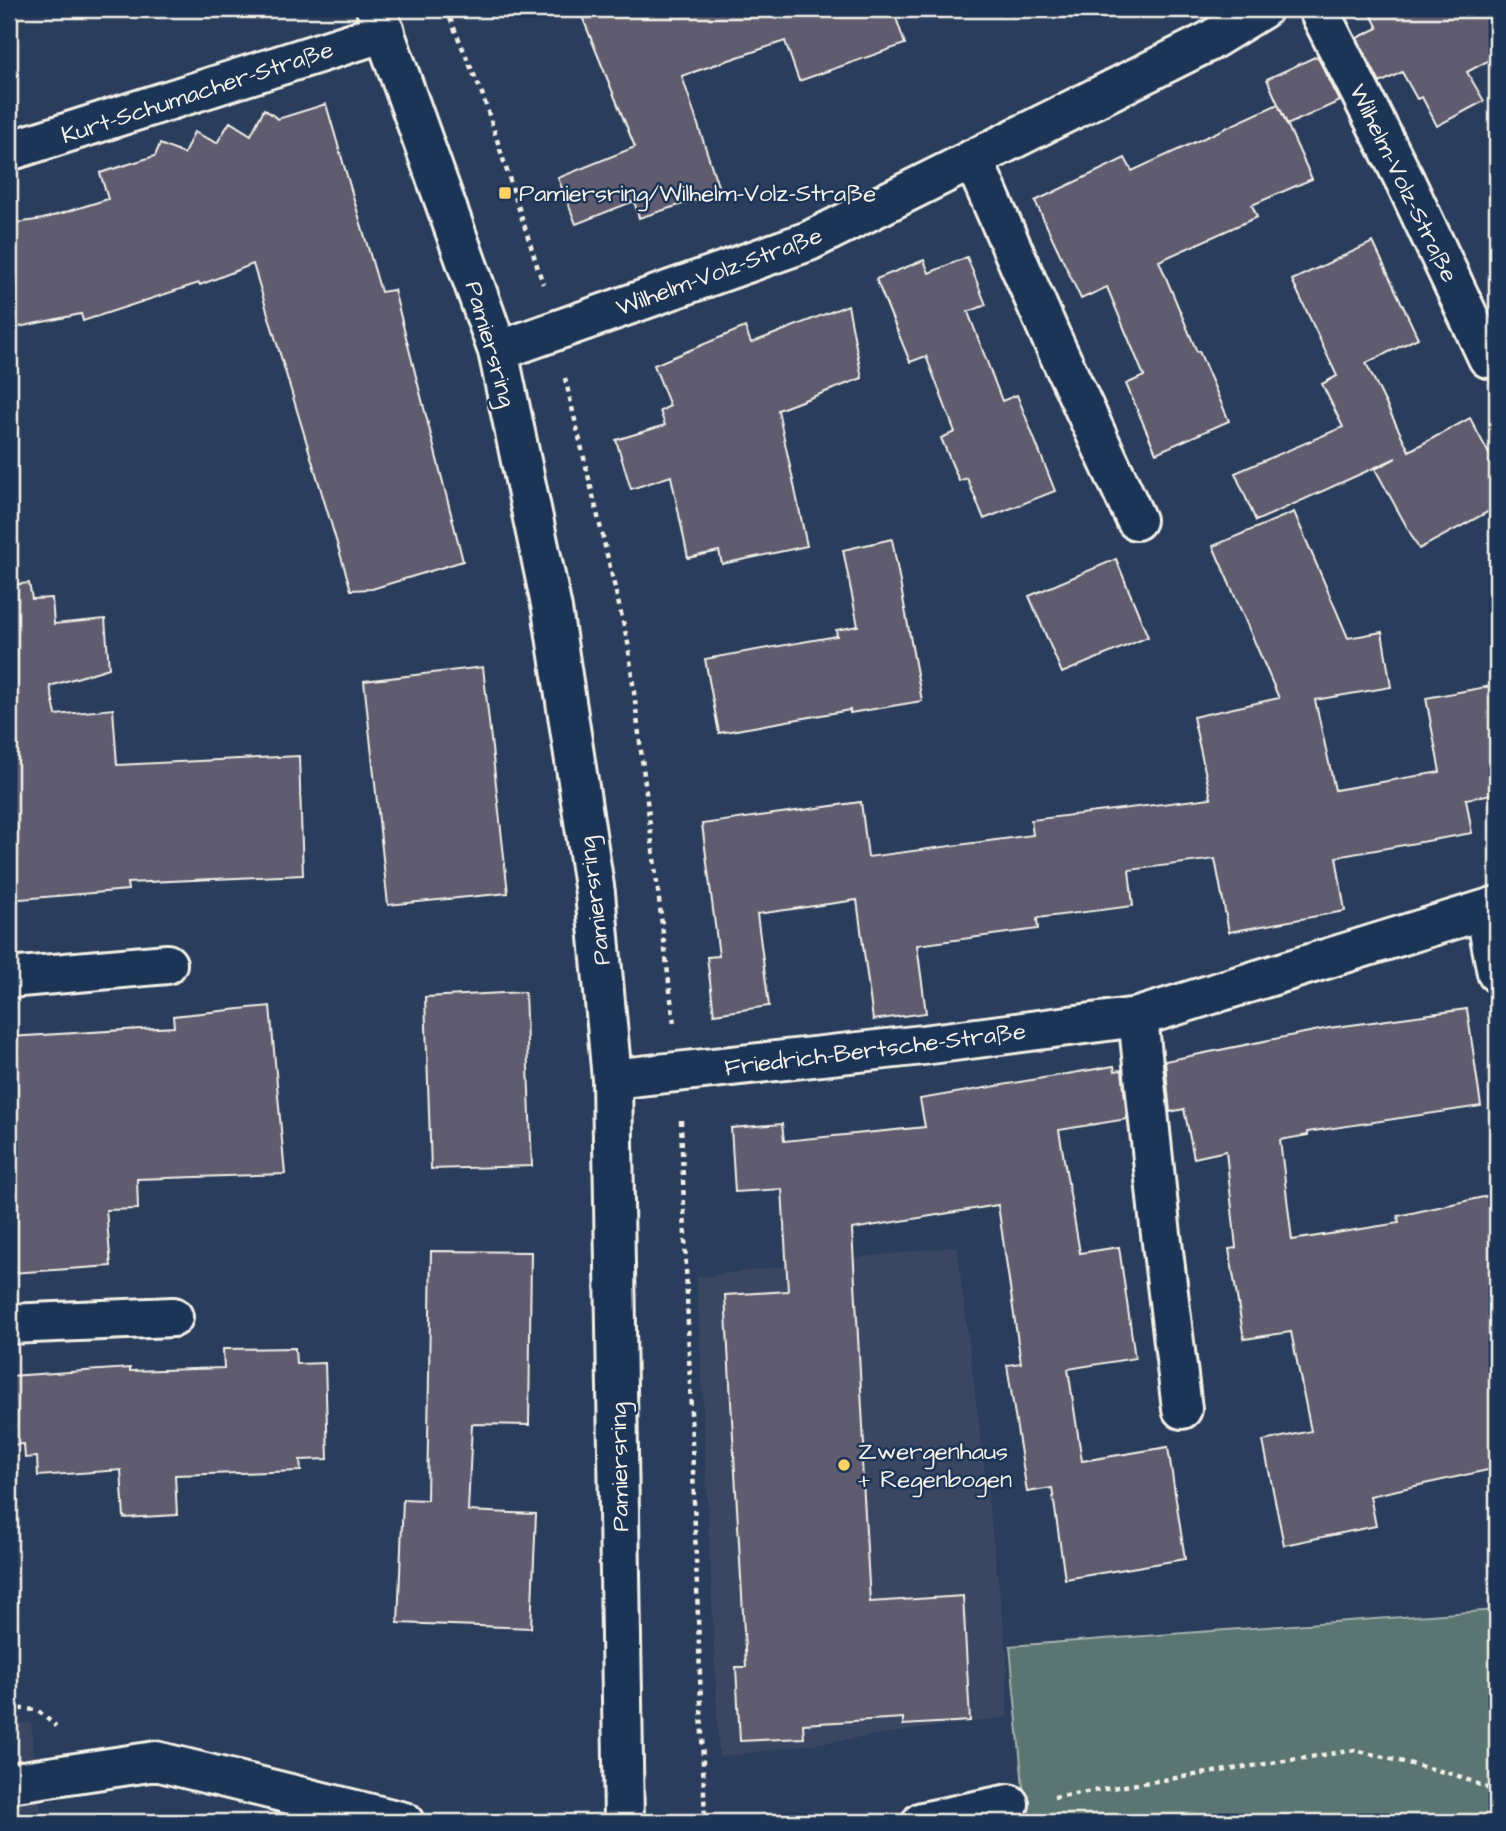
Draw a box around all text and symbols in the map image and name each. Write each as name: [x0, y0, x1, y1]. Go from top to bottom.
street label: Kurt-Schumacher-Straße: [57, 33, 338, 153]
street label: Wilhelm-Volz-Straße: [1340, 78, 1466, 288]
place label: Pamiersring/Wilhelm-Volz-Straße: [519, 177, 876, 212]
marker: Pamiersring/Wilhelm-Volz-Straße: [497, 185, 513, 201]
street label: Wilhelm-Volz-Straße: [612, 219, 827, 325]
street label: Pamiersring: [455, 277, 524, 411]
street label: Pamiersring: [570, 834, 621, 967]
street label: Friedrich-Bertsche-Straße: [723, 1015, 1028, 1085]
street label: Pamiersring: [602, 1402, 639, 1532]
place label: Zwergenhaus + Regenbogen: [858, 1435, 1012, 1498]
marker: Zwergenhaus + Regenbogen: [836, 1457, 852, 1473]

